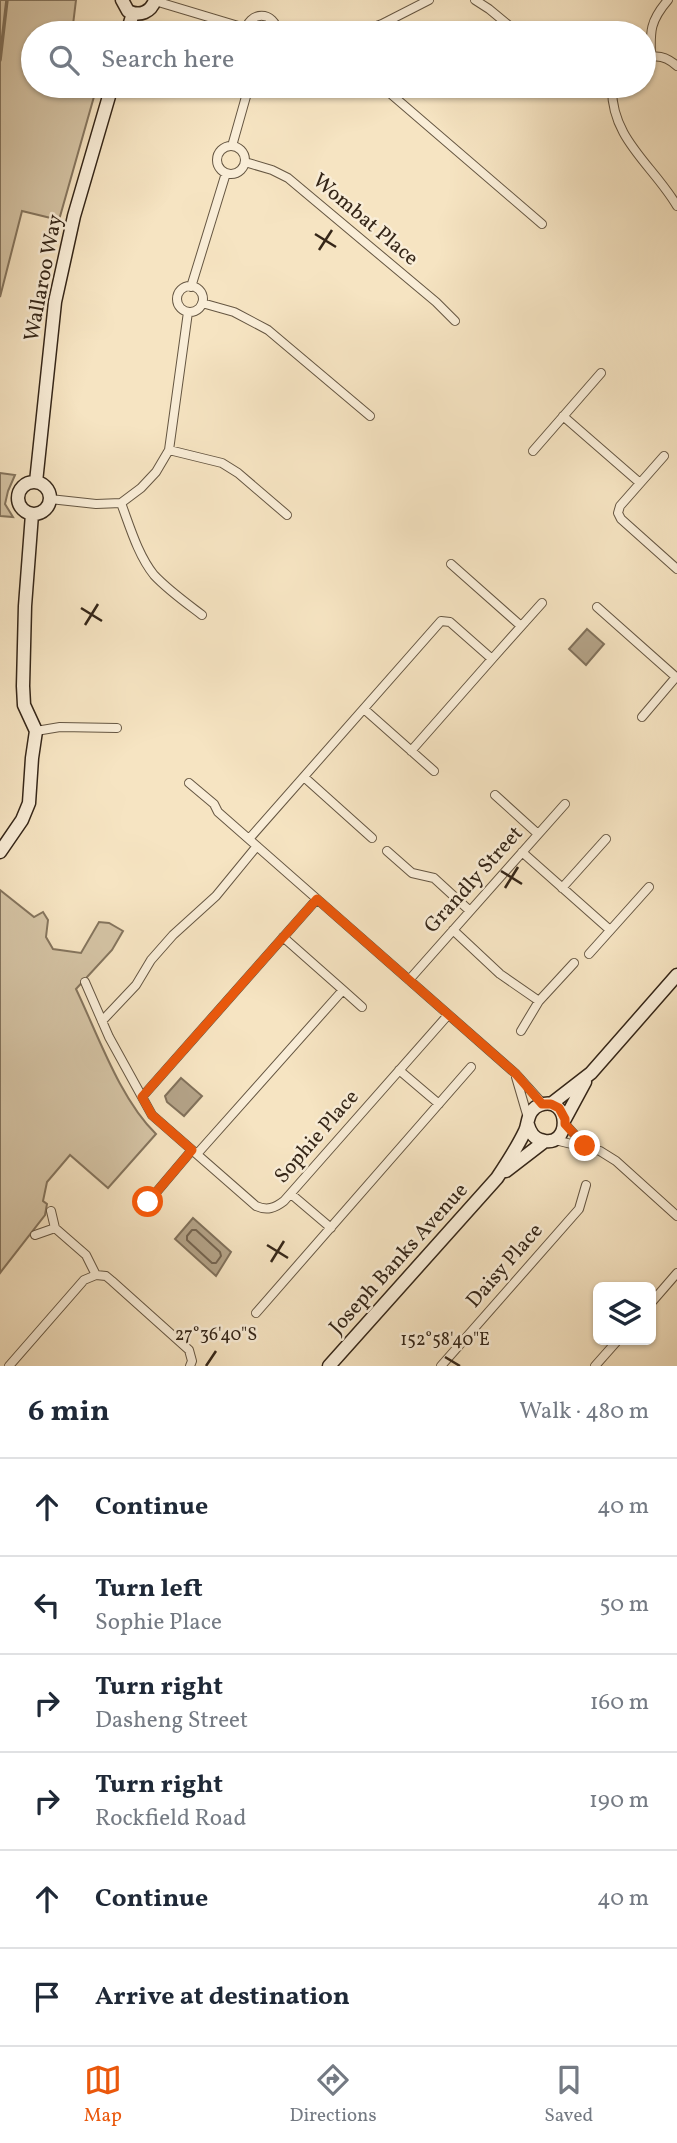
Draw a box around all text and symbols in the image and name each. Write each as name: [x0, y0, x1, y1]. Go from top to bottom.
search box: [21, 21, 656, 98]
icon: search: [45, 41, 83, 79]
text: Search here: [101, 42, 234, 78]
street label: Wombat Place: [306, 167, 424, 273]
street label: Wallaroo Way: [18, 212, 71, 344]
street label: Grandly Street: [418, 820, 530, 940]
street label: Sophie Place: [268, 1084, 366, 1190]
route end: [569, 1130, 600, 1161]
street label: Joseph Banks Avenue: [323, 1177, 475, 1341]
route start: [132, 1186, 163, 1217]
street label: Daisy Place: [460, 1217, 550, 1315]
map controls: [593, 1282, 656, 1345]
button: layers: [593, 1282, 656, 1345]
text: 27°36'40"S: [175, 1323, 257, 1348]
text: 152°58'40"E: [400, 1328, 490, 1353]
text: 6 min: [28, 1391, 110, 1433]
text: Walk · 480 m: [519, 1396, 649, 1428]
icon: ahead: [28, 1488, 66, 1526]
text: Continue: [95, 1489, 208, 1525]
text: 40 m: [597, 1491, 649, 1523]
text: Turn left: [95, 1571, 203, 1607]
icon: left: [28, 1586, 66, 1624]
text: 50 m: [600, 1589, 649, 1621]
text: Sophie Place: [95, 1607, 222, 1639]
text: Turn right: [95, 1669, 223, 1705]
icon: right: [28, 1684, 66, 1722]
text: 160 m: [590, 1687, 649, 1719]
text: Dasheng Street: [95, 1705, 248, 1737]
text: Turn right: [95, 1767, 223, 1803]
icon: right: [28, 1782, 66, 1820]
text: 190 m: [589, 1785, 649, 1817]
text: Rockfield Road: [95, 1803, 246, 1835]
icon: ahead: [28, 1880, 66, 1918]
text: Continue: [95, 1881, 208, 1917]
text: 40 m: [597, 1883, 649, 1915]
icon: arrive: [28, 1978, 66, 2016]
text: Arrive at destination: [95, 1979, 350, 2015]
tab: Map: [84, 2061, 122, 2129]
tab: Directions: [290, 2061, 377, 2129]
tab: Saved: [544, 2061, 593, 2129]

